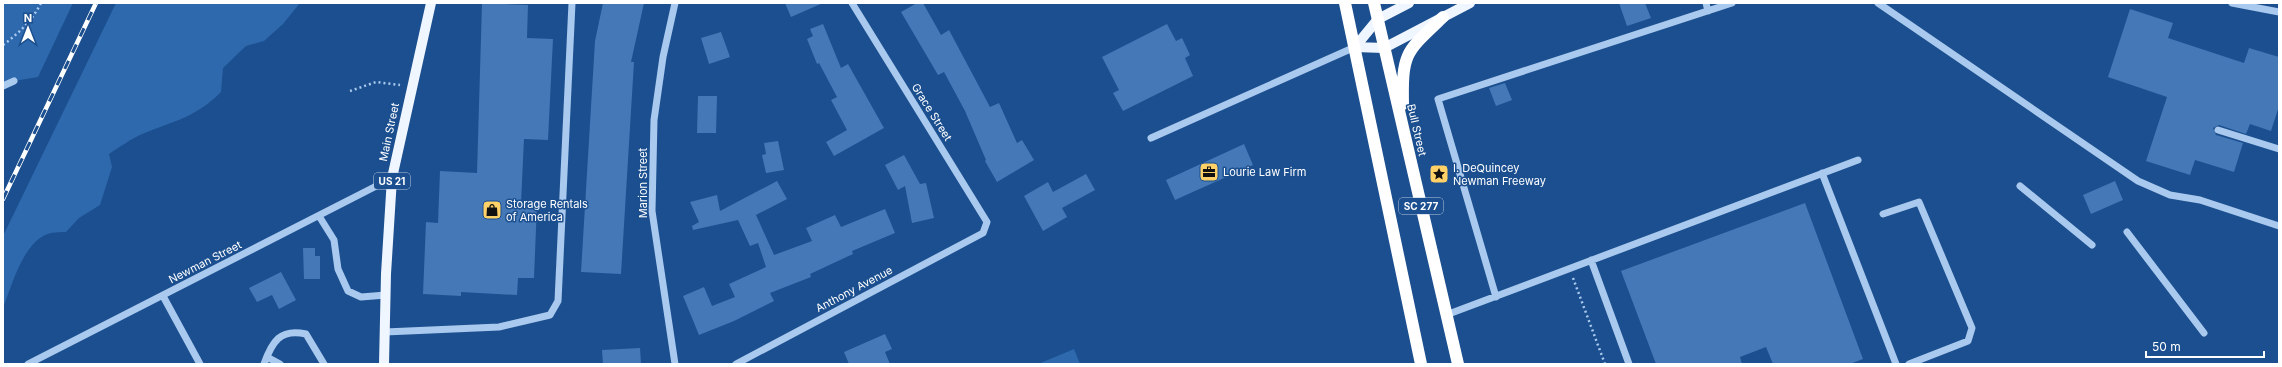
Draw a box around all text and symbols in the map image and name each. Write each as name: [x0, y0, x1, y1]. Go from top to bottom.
north arrow: [8, 8, 48, 48]
text: N: [24, 11, 32, 25]
street label: Grace Street: [909, 81, 955, 144]
street label: Main Street: [376, 101, 402, 163]
street label: Bull Street: [1404, 103, 1430, 158]
street label: Marion Street: [636, 147, 650, 218]
office icon: Lourie Law Firm: [1198, 161, 1220, 183]
place label: I. DeQuincey Newman Freeway: [1453, 161, 1546, 188]
place icon: I. DeQuincey Newman Freeway: [1428, 163, 1450, 185]
place label: Lourie Law Firm: [1223, 165, 1306, 179]
road number: US 21: [374, 173, 410, 189]
place label: Storage Rentals of America: [506, 197, 588, 224]
road number: SC 277: [1399, 198, 1443, 214]
shop icon: Storage Rentals of America: [481, 199, 503, 221]
street label: Newman Street: [166, 237, 244, 286]
street label: Anthony Avenue: [813, 263, 895, 315]
scale bar: [2146, 333, 2264, 359]
text: 50 m: [2152, 339, 2181, 354]

